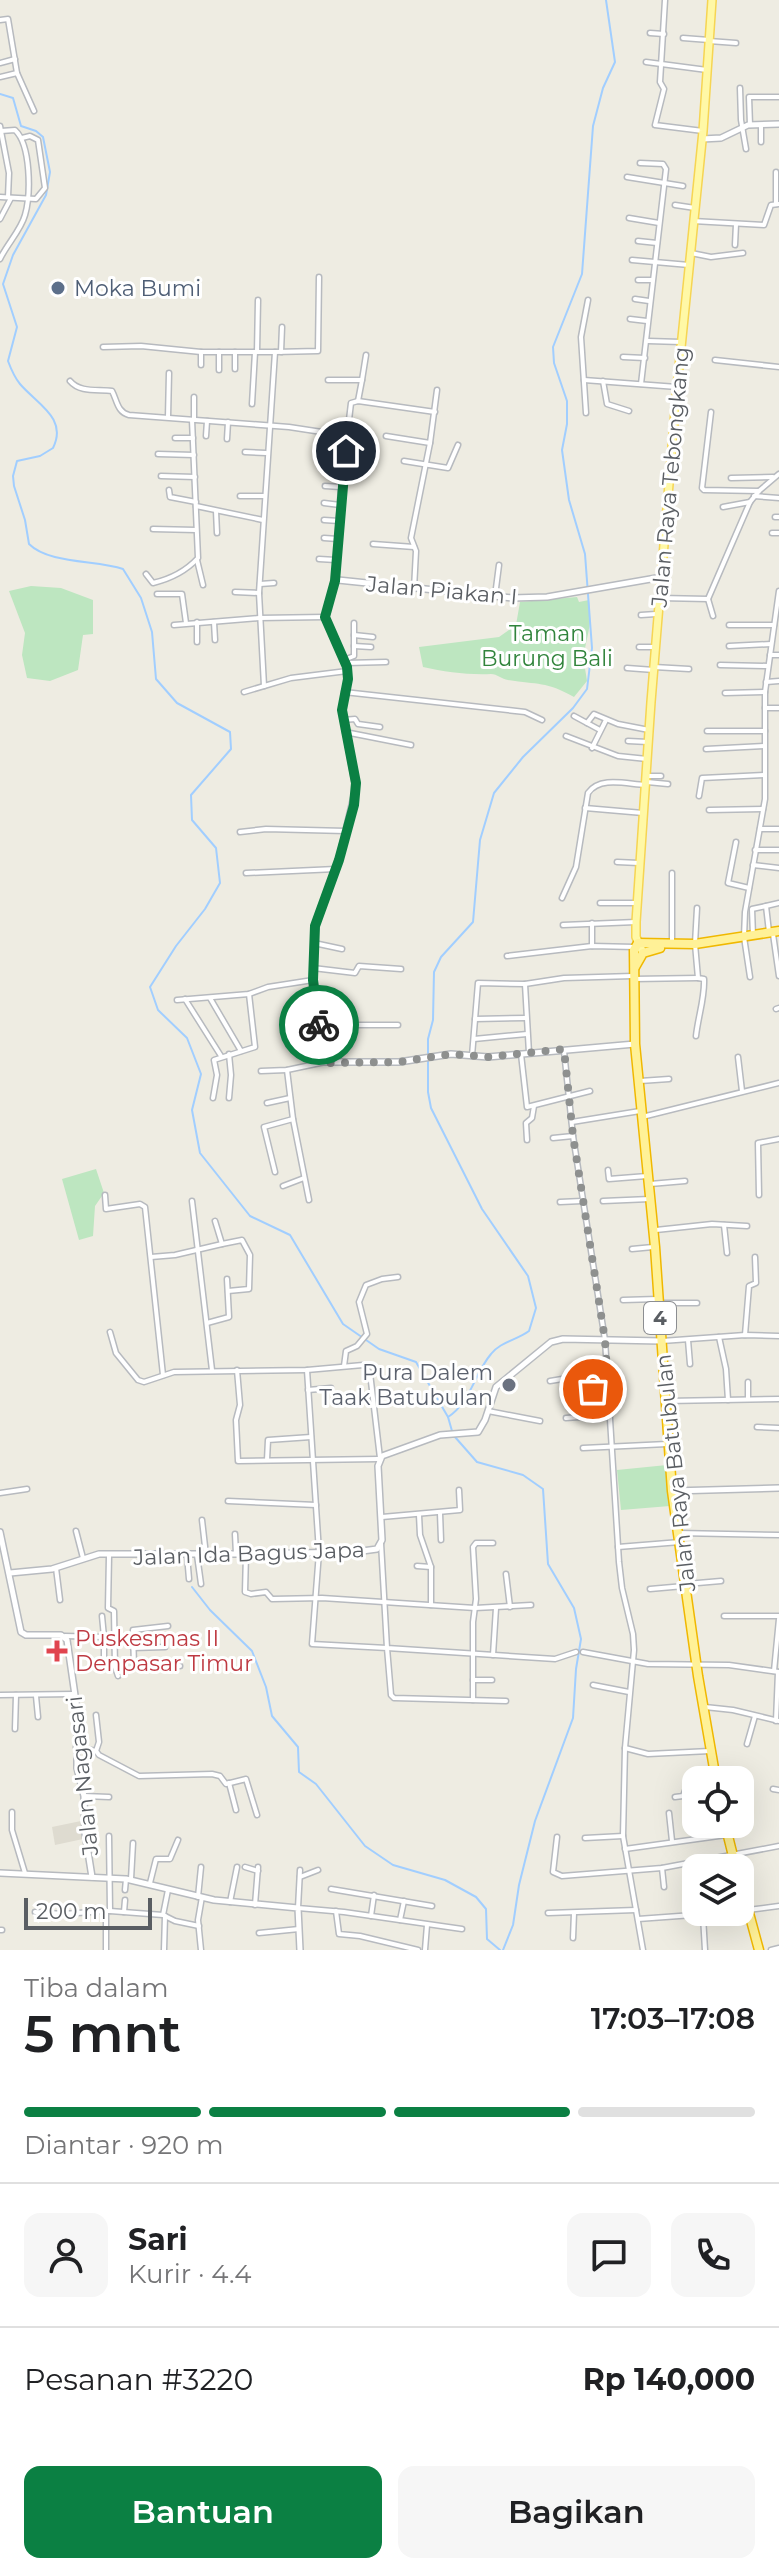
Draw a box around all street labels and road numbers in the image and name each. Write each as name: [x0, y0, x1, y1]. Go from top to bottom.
street label: Jalan Raya Tebongkang: [646, 346, 695, 609]
street label: Jalan Piakan I: [364, 570, 519, 611]
road number: 4: [644, 1302, 676, 1334]
street label: Jalan Raya Batubulan: [650, 1353, 702, 1594]
street label: Jalan Ida Bagus Japa: [132, 1536, 365, 1571]
street label: Jalan Nagasari: [61, 1695, 104, 1858]

